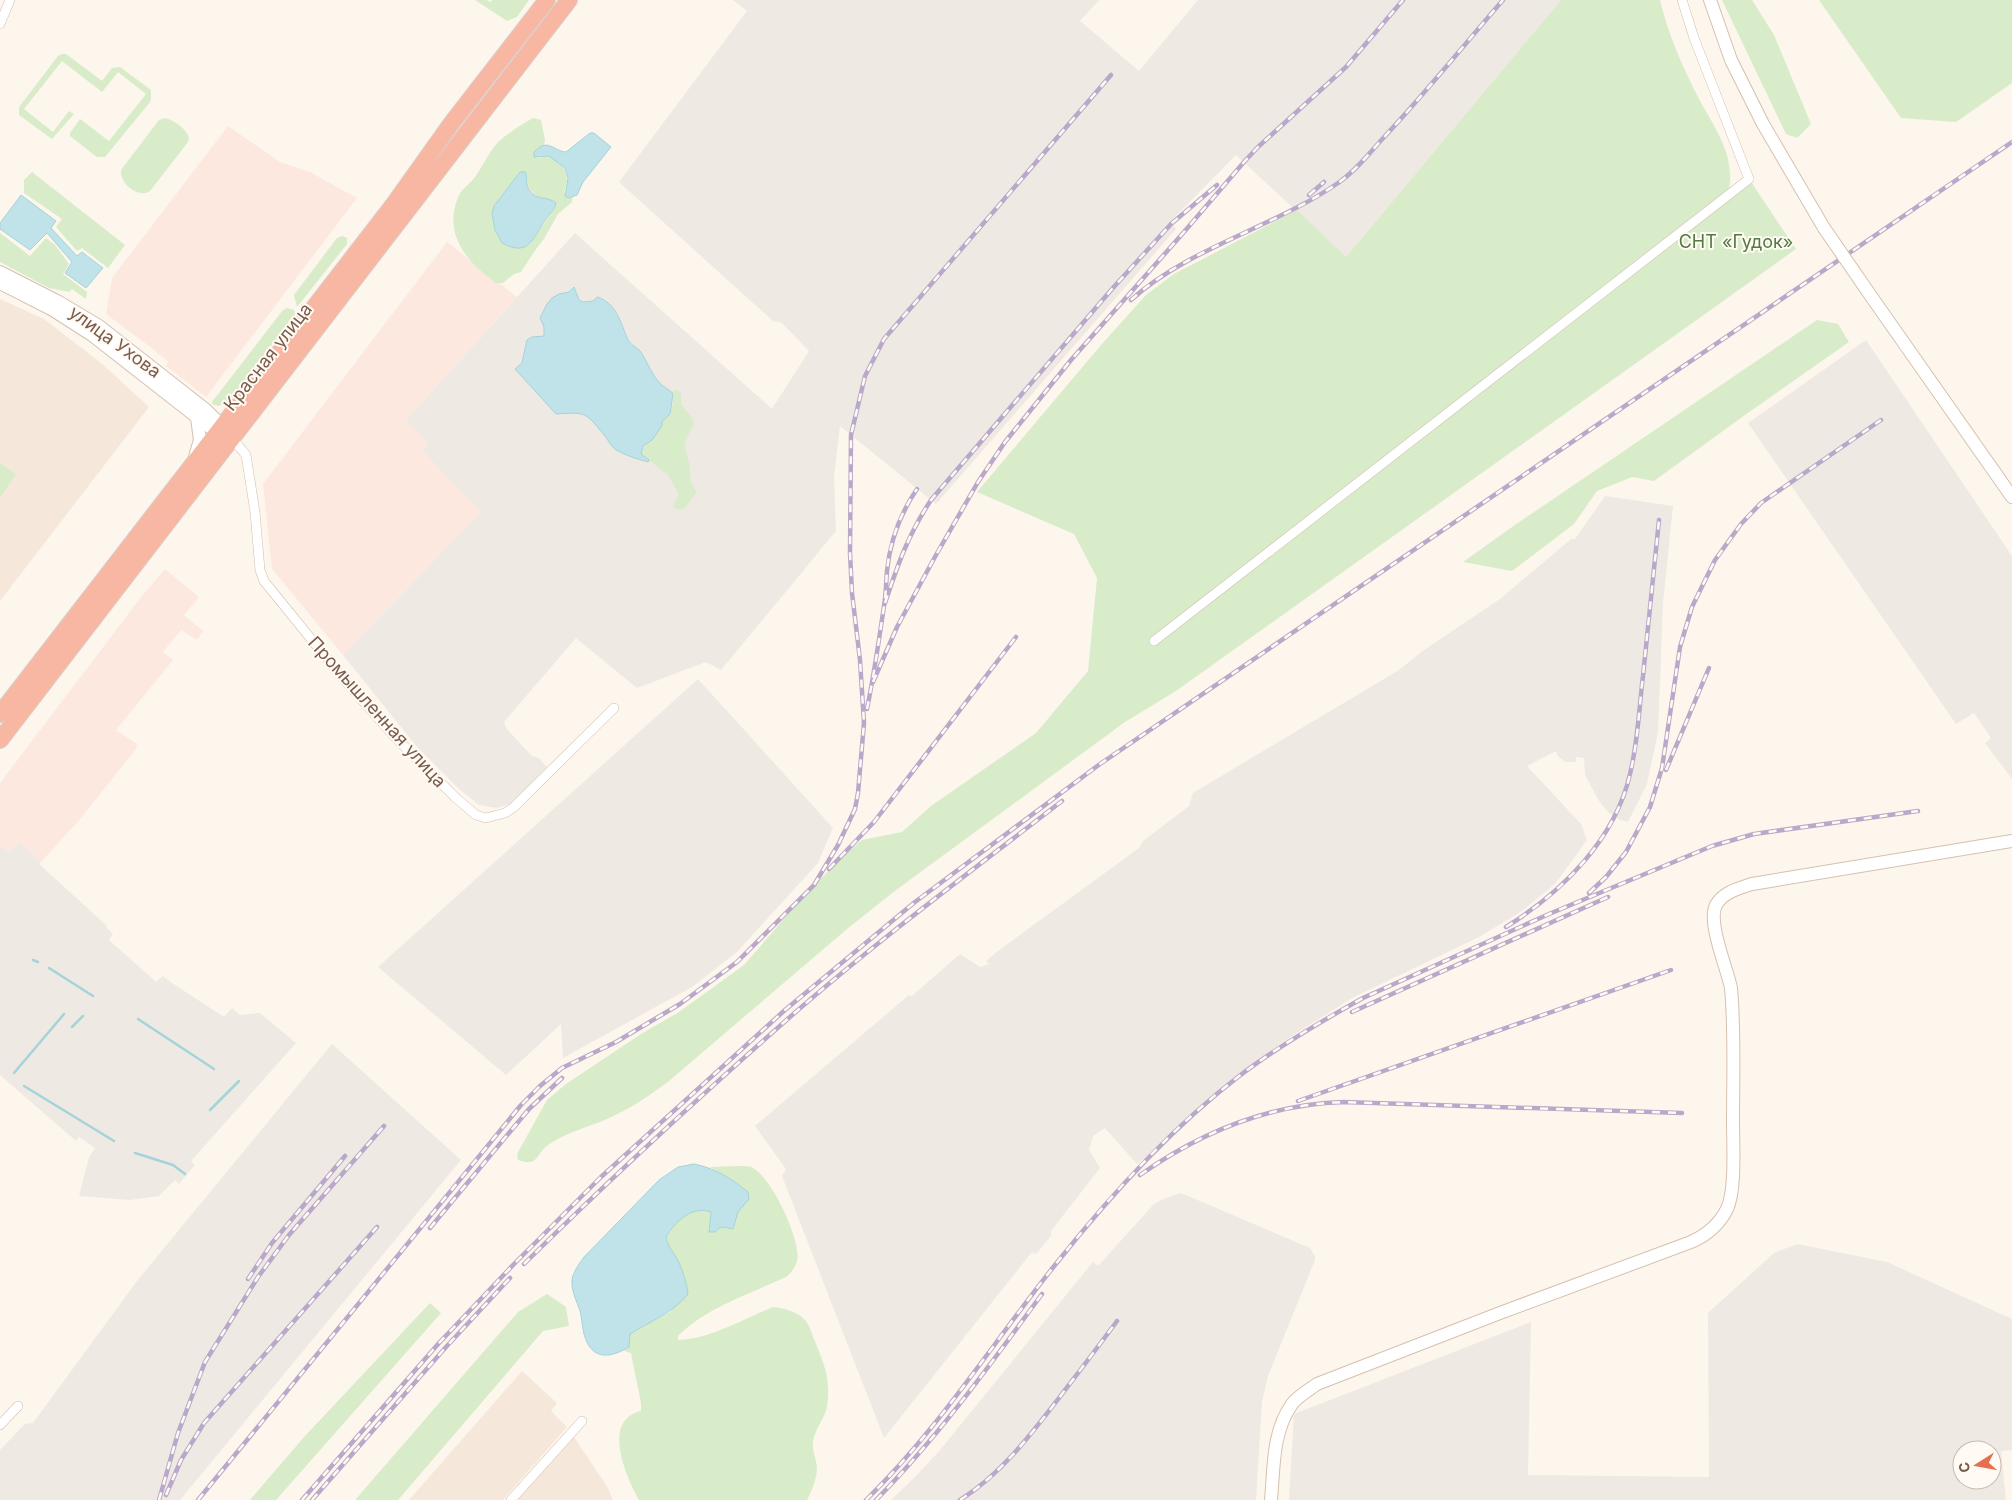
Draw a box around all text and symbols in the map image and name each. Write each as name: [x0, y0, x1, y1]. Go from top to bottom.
park label: СНТ «Гудок»: [1679, 231, 1793, 252]
street label: Красная улица: [219, 299, 316, 415]
street label: улица Ухова: [65, 301, 165, 382]
street label: Промышленная улица: [304, 632, 451, 791]
north arrow: [1952, 1440, 2002, 1490]
text: С: [1954, 1461, 1973, 1474]

